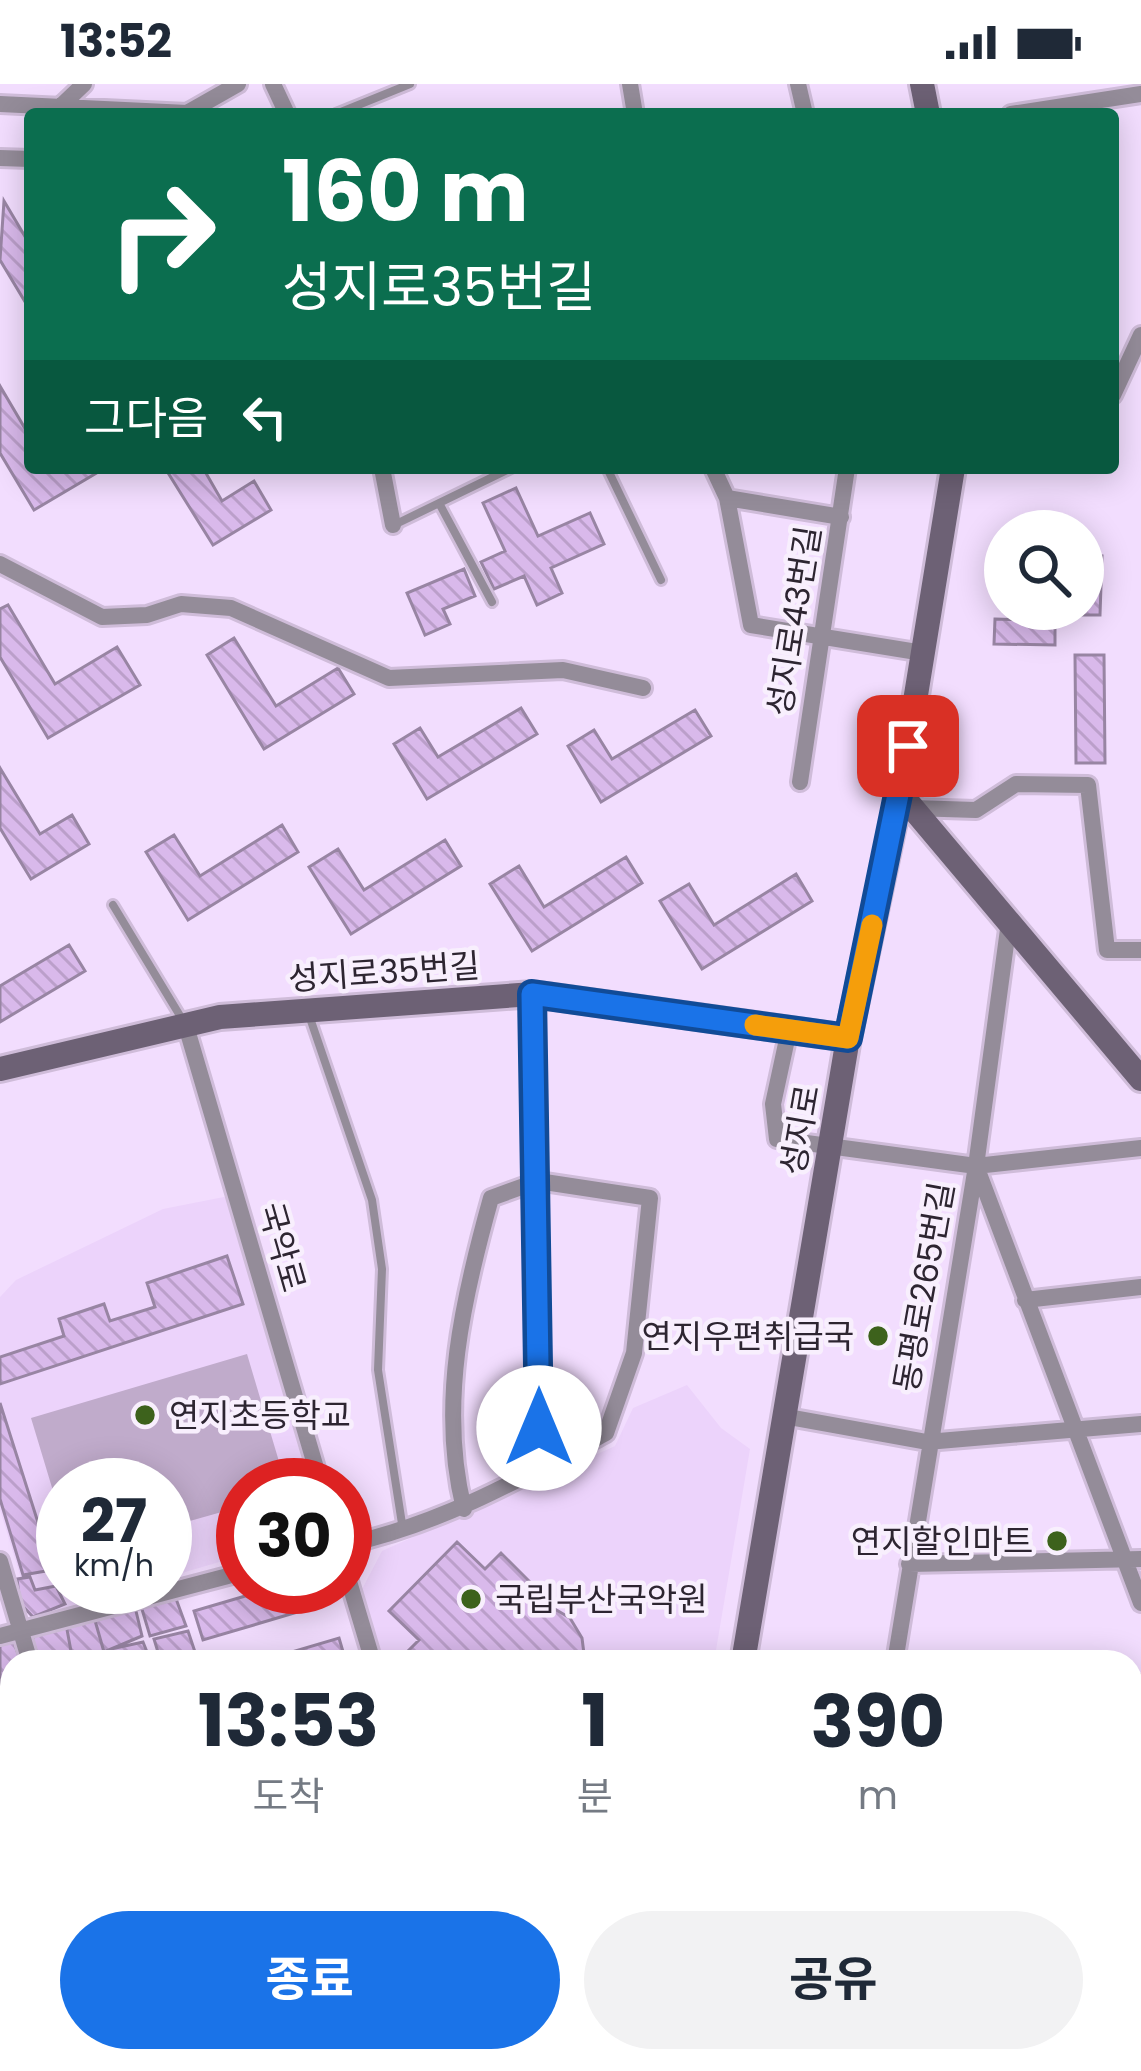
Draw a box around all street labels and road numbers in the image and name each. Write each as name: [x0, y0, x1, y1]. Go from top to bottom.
street label: 성지로43번길: [756, 523, 832, 719]
street label: 성지로35번길: [287, 942, 481, 1002]
street label: 성지로: [769, 1081, 831, 1179]
street label: 동평로265번길: [882, 1178, 966, 1396]
street label: 국악로: [247, 1197, 317, 1297]

